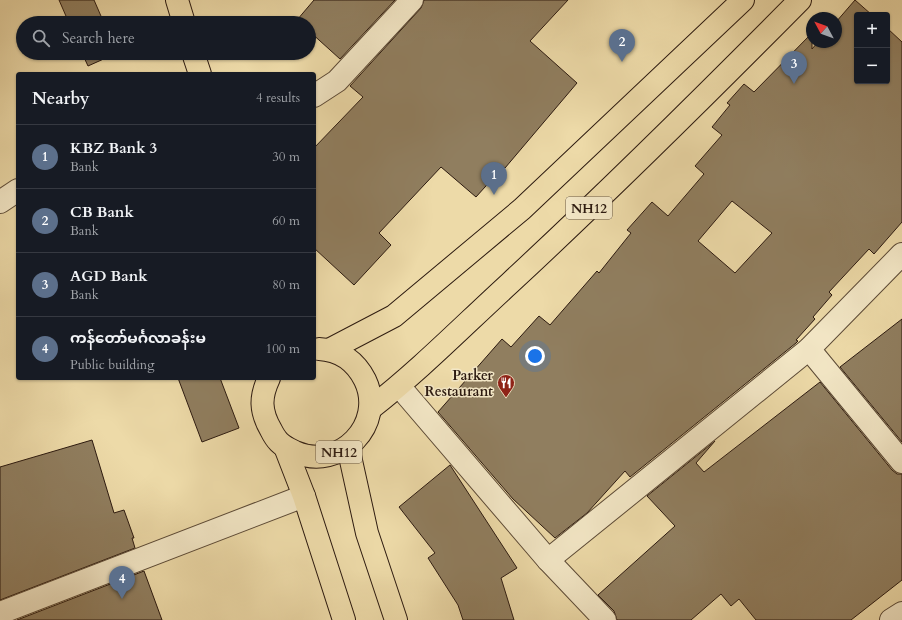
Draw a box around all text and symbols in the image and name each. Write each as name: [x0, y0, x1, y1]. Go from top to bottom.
north arrow: [806, 12, 842, 48]
map controls: [854, 12, 890, 84]
button: +: [854, 12, 890, 48]
search box: [16, 16, 316, 60]
icon: search: [30, 27, 52, 49]
text: Search here: [62, 28, 135, 48]
pin: 2: [609, 29, 635, 62]
button: −: [854, 48, 890, 84]
pin: 3: [781, 51, 807, 84]
text: Nearby: [32, 87, 89, 110]
text: 4 results: [256, 89, 300, 107]
text: KBZ Bank 3: [70, 138, 157, 158]
text: 1: [42, 148, 48, 166]
text: 30 m: [272, 148, 300, 166]
text: Bank: [70, 158, 99, 176]
pin: 1: [481, 162, 507, 195]
road number: NH12: [566, 197, 612, 219]
text: CB Bank: [70, 202, 134, 222]
text: 2: [42, 212, 48, 230]
text: 60 m: [272, 212, 300, 230]
text: Bank: [70, 222, 99, 240]
text: AGD Bank: [70, 266, 148, 286]
text: 3: [42, 276, 48, 294]
text: 80 m: [272, 276, 300, 294]
text: Bank: [70, 286, 99, 304]
text: ကန်တော်မင်္ဂလာခန်းမ: [70, 328, 206, 348]
text: 4: [42, 340, 48, 358]
text: 100 m: [266, 340, 300, 358]
your location: [525, 346, 545, 366]
text: Public building: [70, 356, 155, 374]
place label: Parker Restaurant: [424, 366, 493, 401]
restaurant icon: Parker Restaurant: [496, 373, 516, 398]
road number: NH12: [316, 441, 362, 463]
pin: 4: [109, 566, 135, 599]

